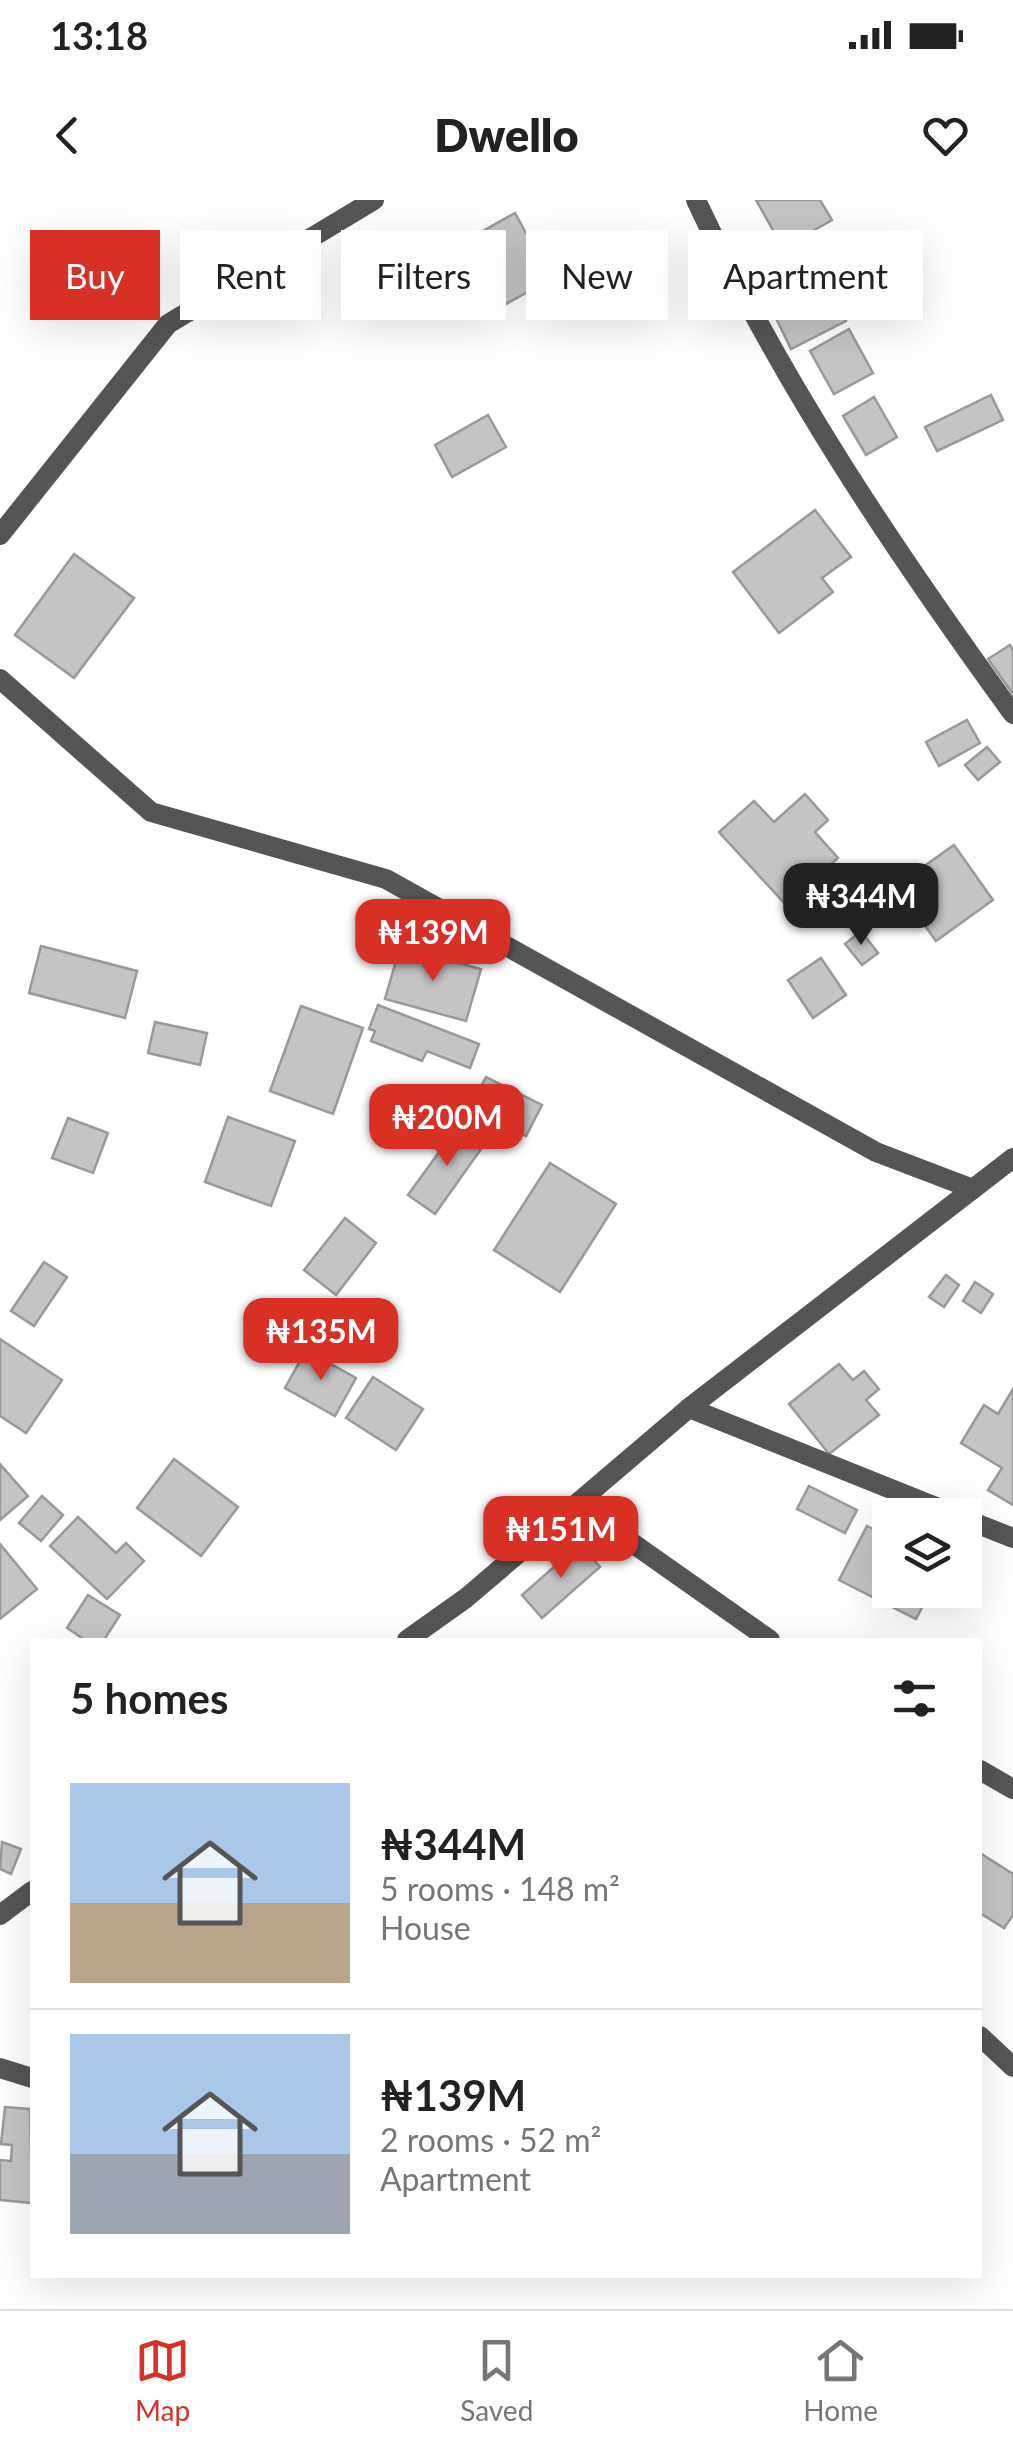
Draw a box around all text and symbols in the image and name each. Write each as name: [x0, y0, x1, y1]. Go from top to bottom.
text: 13:18: [50, 12, 148, 58]
icon: back: [40, 108, 95, 163]
text: Dwello: [434, 108, 579, 162]
icon: heart: [918, 108, 973, 163]
chip: Buy: [30, 230, 160, 320]
chip: Rent: [180, 230, 321, 320]
chip: Filters: [341, 230, 506, 320]
chip: New: [526, 230, 668, 320]
chip: Apartment: [688, 230, 923, 320]
pin: ₦344M: [791, 863, 931, 948]
text: ₦344M: [805, 876, 917, 915]
pin: ₦139M: [363, 899, 503, 984]
text: ₦139M: [377, 912, 489, 951]
pin: ₦200M: [377, 1084, 517, 1169]
text: ₦200M: [391, 1097, 503, 1136]
pin: ₦135M: [251, 1298, 391, 1383]
text: ₦135M: [265, 1311, 377, 1350]
pin: ₦151M: [491, 1496, 631, 1581]
map controls: [872, 1498, 982, 1608]
button: layers: [872, 1498, 982, 1608]
text: ₦151M: [505, 1509, 617, 1548]
icon: filters: [887, 1671, 942, 1726]
text: 5 homes: [70, 1673, 228, 1723]
text: ₦344M: [380, 1819, 526, 1869]
icon: home: [150, 1823, 270, 1943]
text: 5 rooms · 148 m²: [380, 1869, 620, 1908]
text: House: [380, 1908, 471, 1947]
text: ₦139M: [380, 2070, 526, 2120]
icon: home: [150, 2074, 270, 2194]
text: 2 rooms · 52 m²: [380, 2120, 601, 2159]
text: Apartment: [380, 2159, 531, 2198]
tab: Map: [135, 2333, 190, 2427]
tab: Saved: [460, 2333, 533, 2427]
tab: Home: [803, 2333, 878, 2427]

